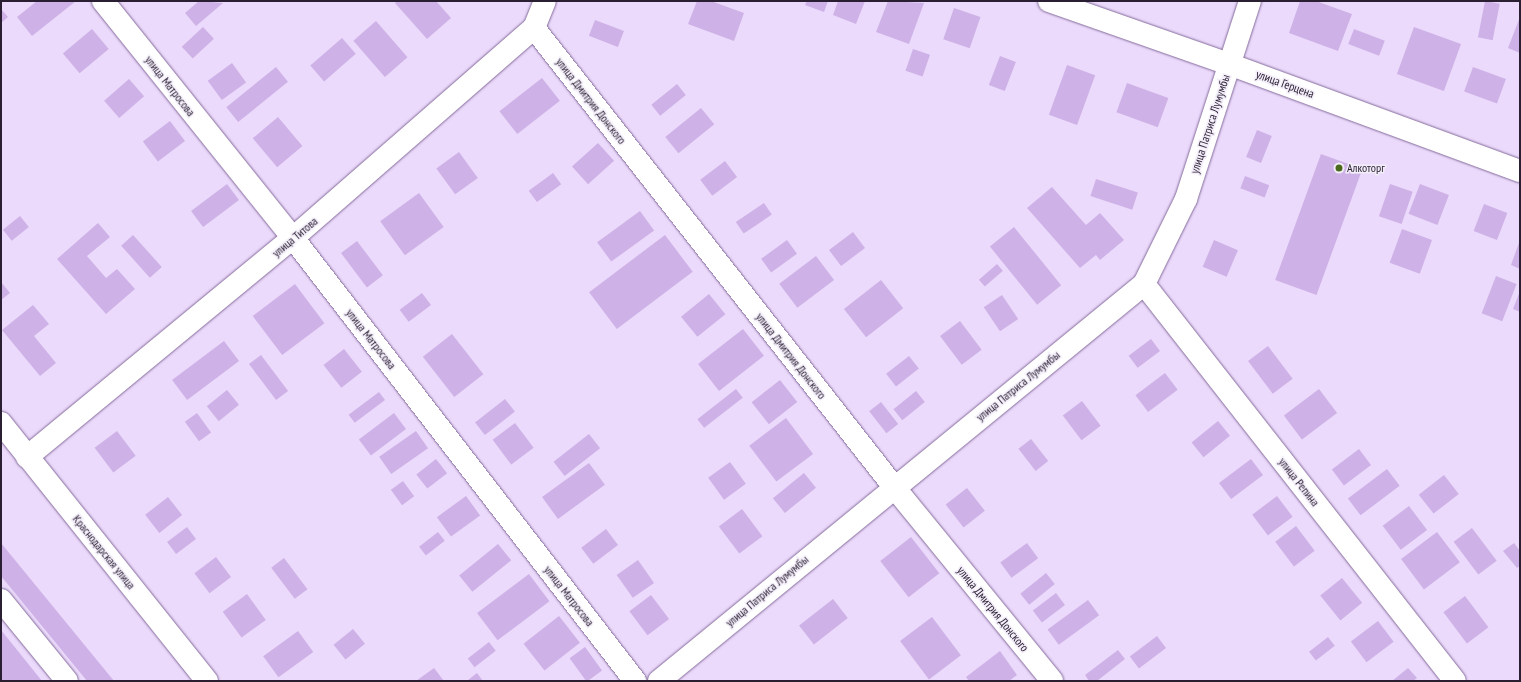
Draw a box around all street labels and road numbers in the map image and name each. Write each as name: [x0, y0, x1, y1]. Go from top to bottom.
street label: улица Матросова: [142, 53, 198, 119]
street label: улица Дмитрия Донского: [553, 55, 629, 147]
street label: улица Герцена: [1254, 67, 1316, 101]
street label: улица Патриса Лумумбы: [1187, 73, 1233, 175]
street label: улица Титова: [269, 214, 321, 260]
street label: улица Матросова: [343, 306, 399, 372]
street label: улица Дмитрия Донского: [753, 310, 829, 402]
street label: улица Патриса Лумумбы: [973, 348, 1063, 424]
street label: улица Репина: [1276, 455, 1322, 509]
street label: Краснодарская улица: [70, 512, 138, 592]
street label: улица Патриса Лумумбы: [723, 552, 811, 630]
street label: улица Матросова: [541, 563, 597, 629]
street label: улица Дмитрия Донского: [954, 563, 1032, 655]

